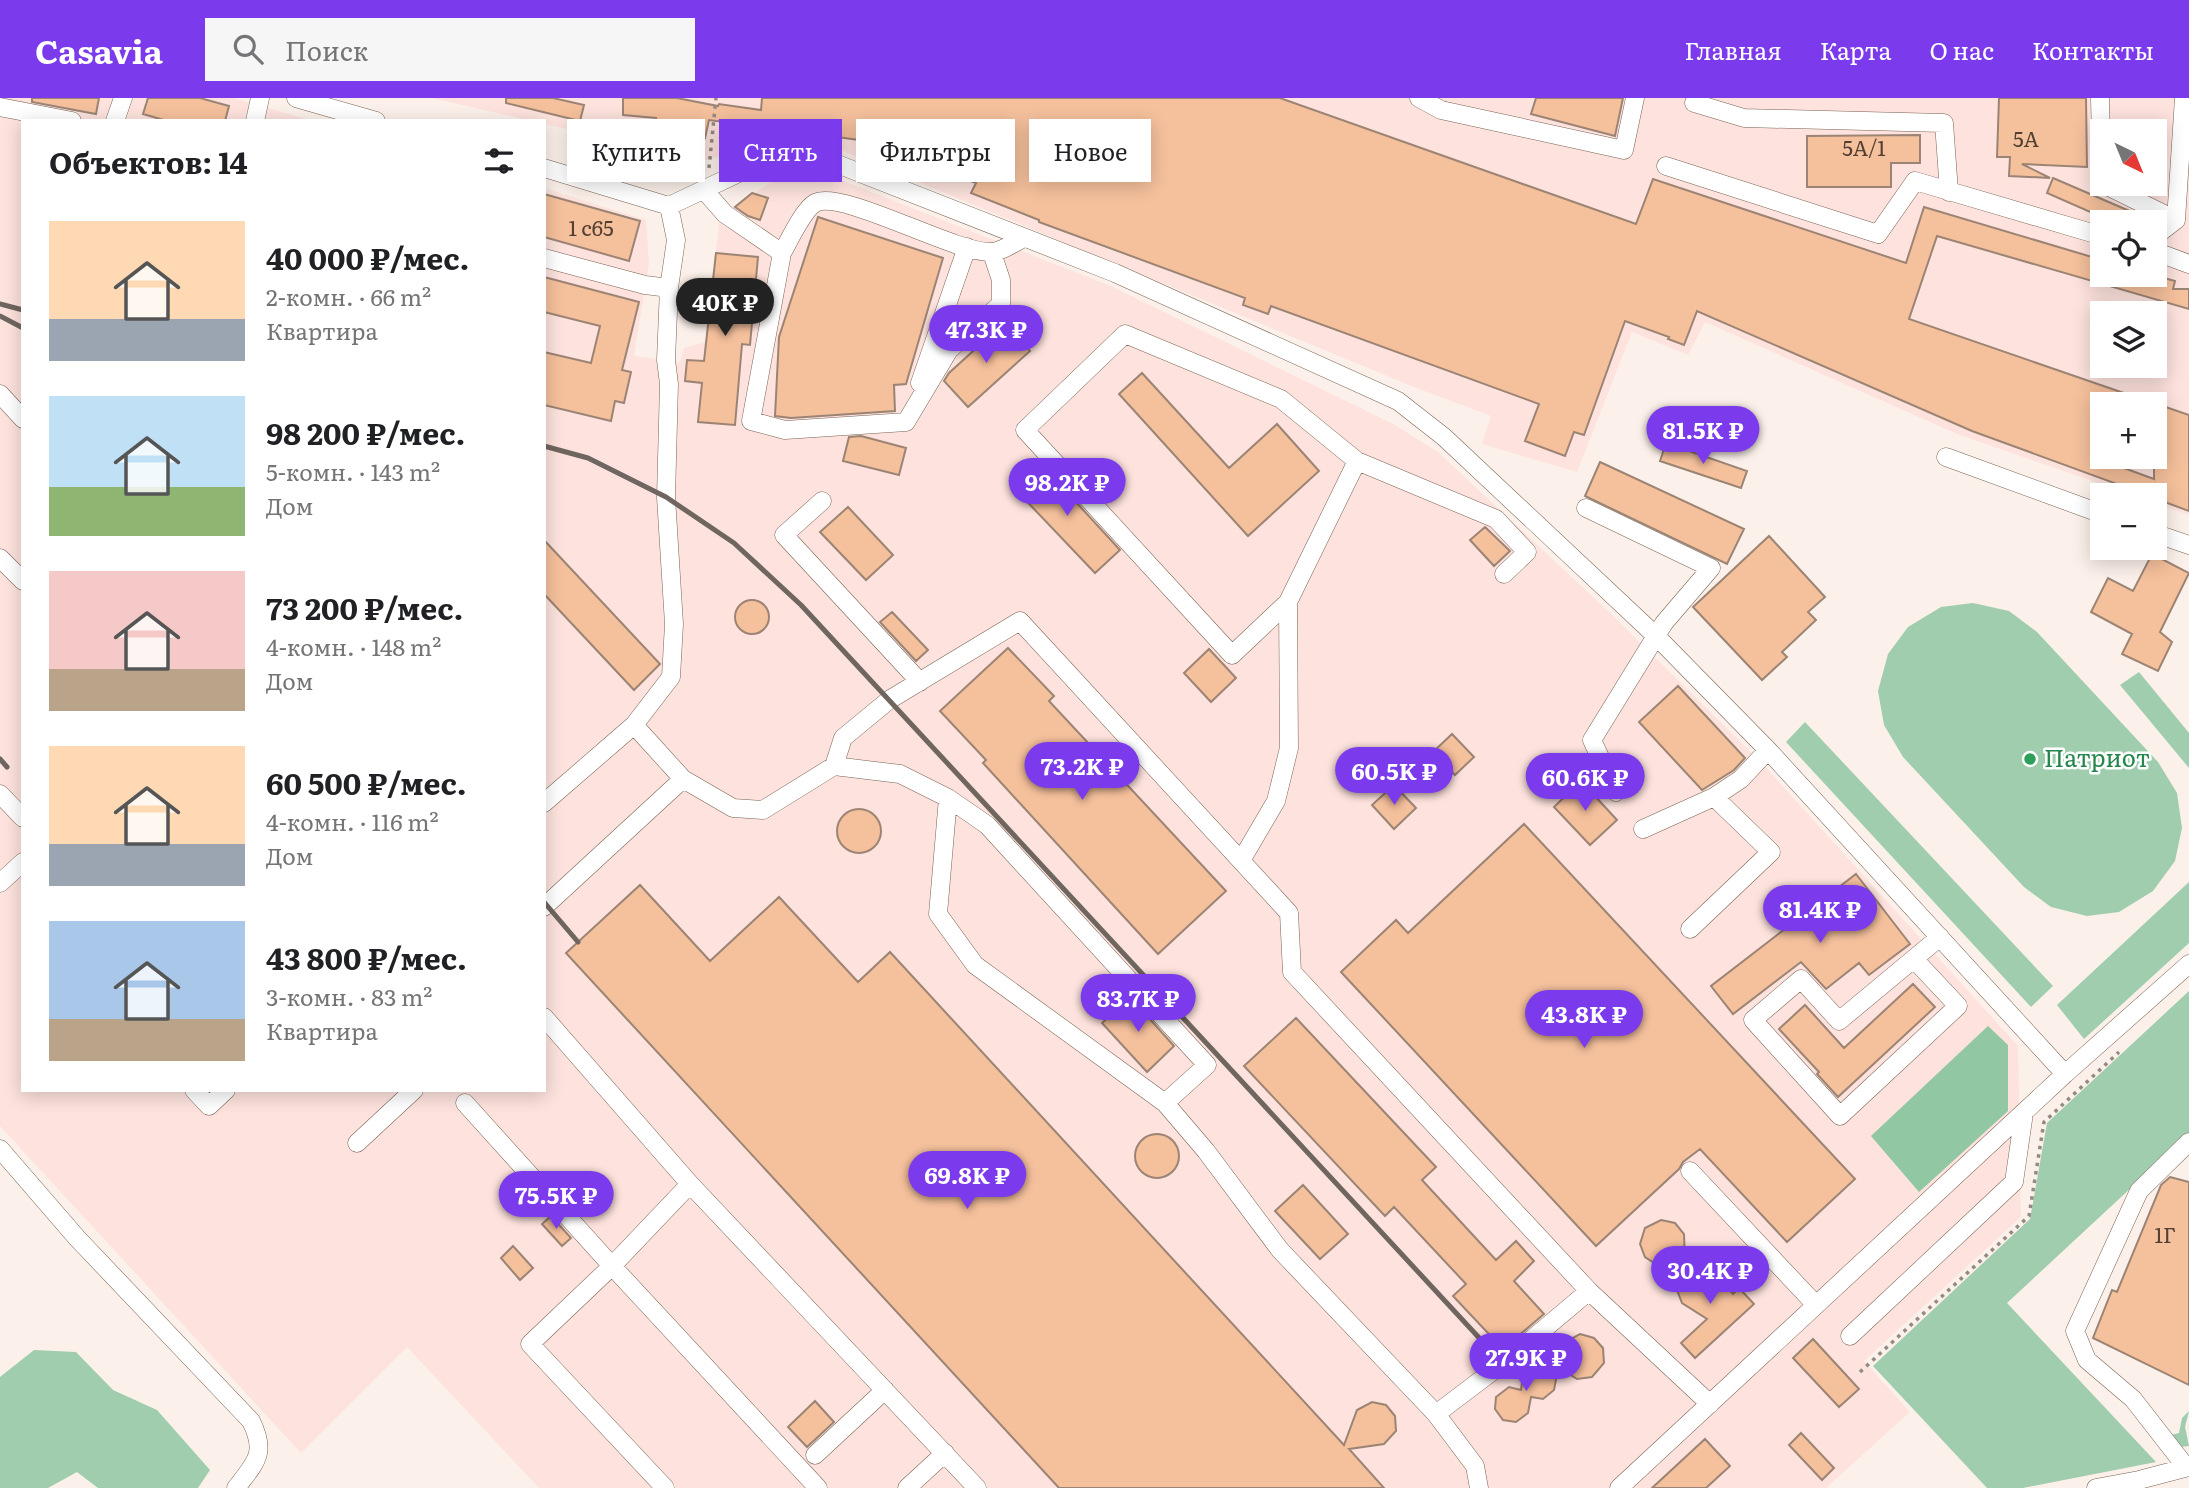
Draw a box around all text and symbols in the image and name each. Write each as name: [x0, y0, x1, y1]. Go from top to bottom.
search box: [205, 18, 695, 81]
text: Casavia: [35, 25, 163, 74]
icon: search: [229, 30, 267, 68]
text: Поиск: [285, 30, 368, 69]
text: Главная: [1684, 32, 1782, 67]
text: Карта: [1820, 32, 1892, 67]
text: О нас: [1930, 32, 1994, 67]
text: Контакты: [2032, 32, 2154, 67]
chip: Купить: [567, 119, 705, 182]
chip: Снять: [719, 119, 842, 182]
chip: Фильтры: [856, 119, 1015, 182]
chip: Новое: [1029, 119, 1151, 182]
north arrow: [2090, 119, 2166, 196]
map controls: [2090, 119, 2167, 560]
house number: 5А: [2013, 122, 2040, 153]
house number: 5А/1: [1842, 131, 1886, 162]
text: Объектов: 14: [49, 139, 248, 183]
icon: filters: [480, 142, 518, 180]
button: locate: [2090, 210, 2167, 287]
house number: 1 с65: [568, 211, 614, 242]
text: 40 000 ₽/мес.: [266, 235, 469, 279]
icon: home: [105, 249, 189, 333]
pin: 40K ₽: [676, 278, 774, 338]
text: 2-комн. · 66 m²: [266, 279, 431, 313]
text: 40K ₽: [692, 284, 758, 318]
button: layers: [2090, 301, 2167, 378]
pin: 47.3K ₽: [921, 306, 1051, 365]
text: 47.3K ₽: [945, 311, 1027, 345]
text: Квартира: [266, 313, 378, 347]
button: +: [2090, 392, 2167, 469]
pin: 81.5K ₽: [1638, 406, 1768, 466]
text: 98 200 ₽/мес.: [266, 410, 465, 454]
text: 81.5K ₽: [1662, 412, 1744, 446]
icon: home: [105, 424, 189, 508]
text: 5-комн. · 143 m²: [266, 454, 440, 488]
pin: 98.2K ₽: [1002, 458, 1132, 518]
text: 98.2K ₽: [1025, 464, 1109, 498]
button: −: [2090, 483, 2167, 560]
text: Дом: [266, 488, 313, 522]
text: 73 200 ₽/мес.: [266, 585, 463, 629]
icon: home: [105, 599, 189, 683]
text: 4-комн. · 148 m²: [266, 629, 441, 663]
text: Дом: [266, 663, 313, 697]
place label: Патриот: [2044, 739, 2150, 774]
pin: 73.2K ₽: [1017, 742, 1147, 802]
text: 73.2K ₽: [1040, 748, 1124, 782]
pin: 60.5K ₽: [1329, 748, 1459, 807]
marker: Патриот: [2022, 751, 2038, 767]
text: 60.5K ₽: [1351, 753, 1437, 787]
pin: 60.6K ₽: [1520, 754, 1650, 813]
text: 60.6K ₽: [1542, 759, 1628, 793]
text: 60 500 ₽/мес.: [266, 760, 467, 804]
icon: home: [105, 774, 189, 858]
text: 4-комн. · 116 m²: [266, 804, 439, 838]
text: Дом: [266, 838, 313, 872]
pin: 81.4K ₽: [1755, 886, 1885, 945]
text: 81.4K ₽: [1779, 891, 1861, 925]
text: 43 800 ₽/мес.: [266, 935, 467, 979]
icon: home: [105, 949, 189, 1033]
pin: 83.7K ₽: [1073, 974, 1203, 1034]
text: 3-комн. · 83 m²: [266, 979, 432, 1013]
text: 83.7K ₽: [1097, 980, 1179, 1014]
pin: 43.8K ₽: [1519, 990, 1649, 1050]
text: 43.8K ₽: [1541, 996, 1627, 1030]
text: Квартира: [266, 1013, 378, 1047]
pin: 69.8K ₽: [902, 1152, 1032, 1211]
text: 69.8K ₽: [924, 1157, 1010, 1191]
pin: 75.5K ₽: [491, 1172, 621, 1231]
text: 75.5K ₽: [515, 1177, 597, 1211]
house number: 1Г: [2154, 1218, 2176, 1249]
pin: 30.4K ₽: [1645, 1246, 1775, 1306]
text: 30.4K ₽: [1667, 1252, 1753, 1286]
pin: 27.9K ₽: [1461, 1334, 1591, 1393]
text: 27.9K ₽: [1485, 1339, 1567, 1373]

